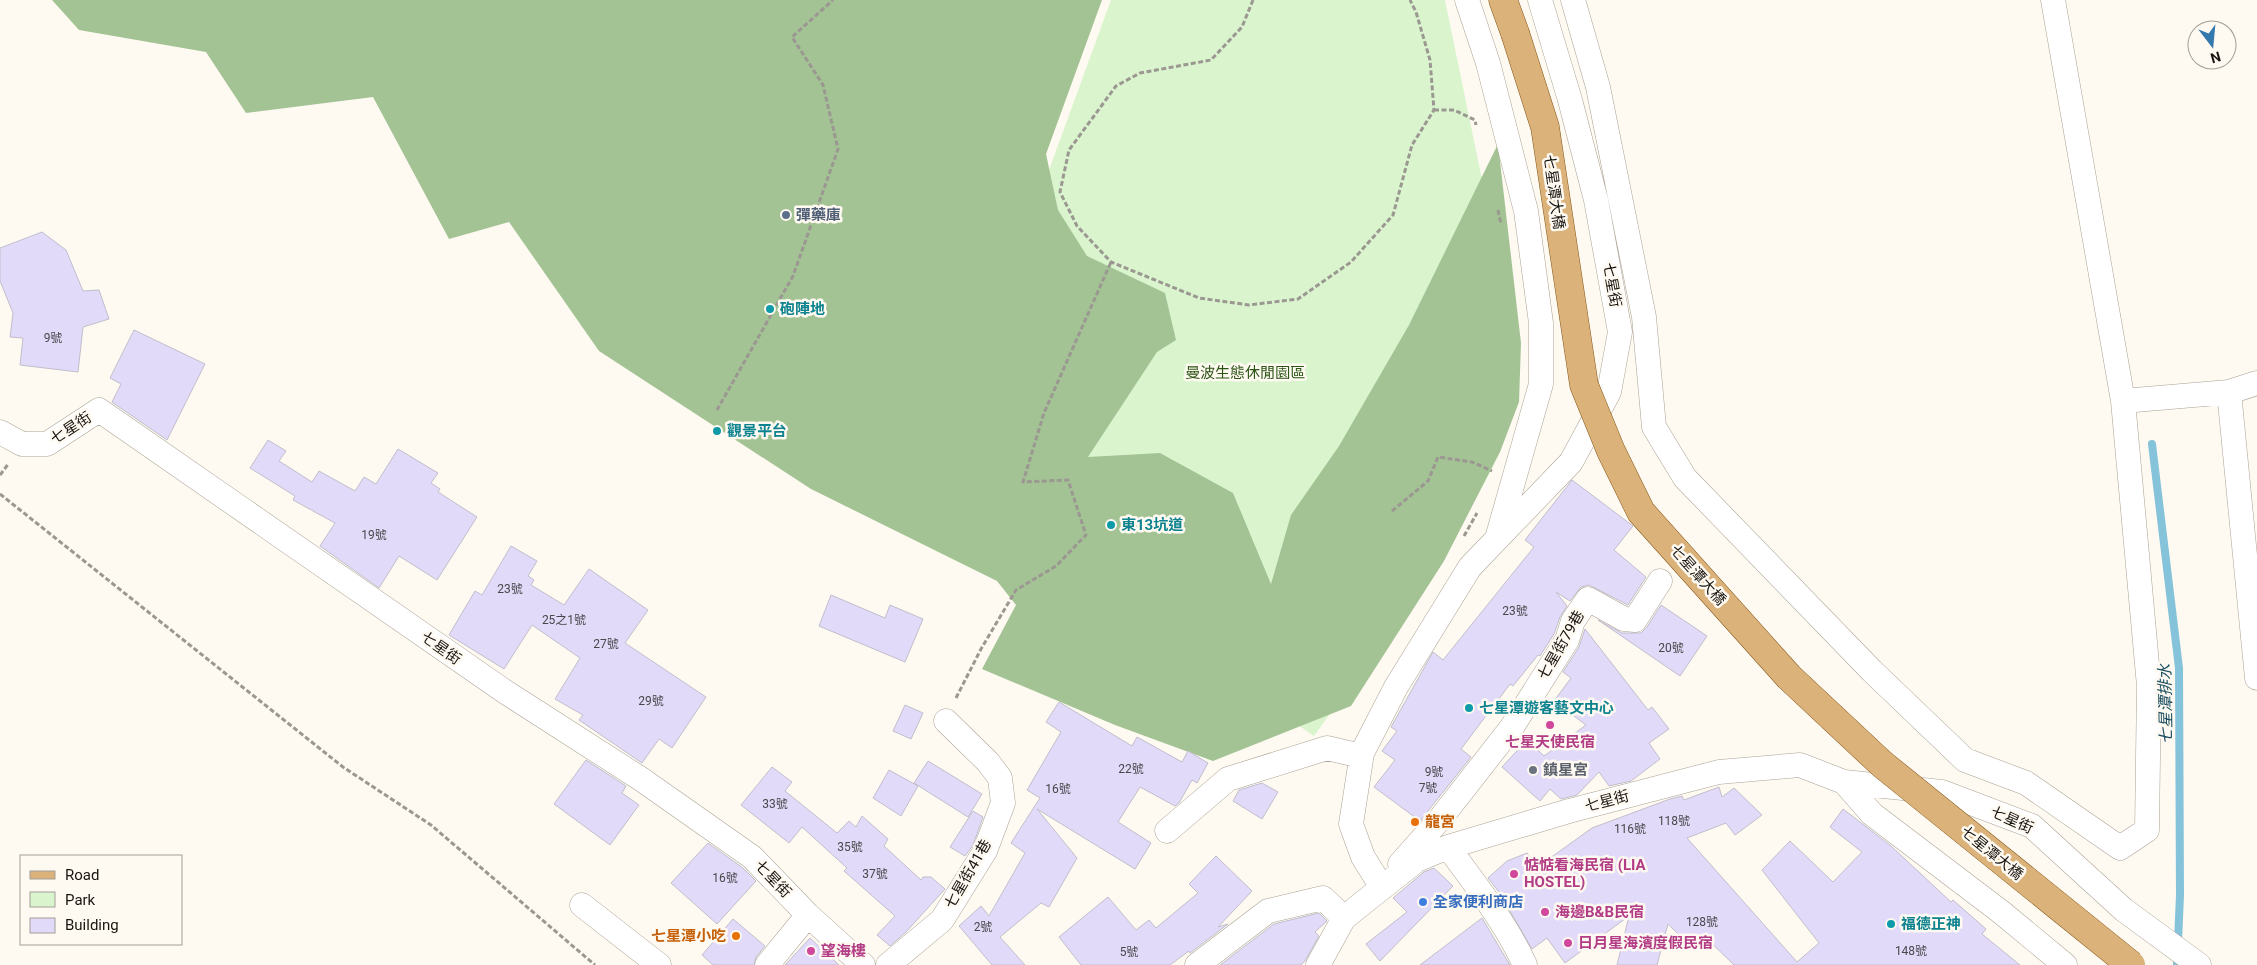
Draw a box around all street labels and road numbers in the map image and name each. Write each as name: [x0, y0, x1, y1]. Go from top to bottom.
street label: 七星潭大橋: [1540, 154, 1568, 230]
street label: 七星街: [1599, 261, 1625, 309]
street label: 七星街: [47, 408, 95, 448]
street label: 七星潭大橋: [1666, 541, 1730, 609]
street label: 七星街79巷: [1534, 607, 1588, 683]
street label: 七星街: [417, 628, 465, 668]
street label: 七星街: [1583, 786, 1631, 816]
street label: 七星街: [1988, 803, 2036, 837]
street label: 七星潭大橋: [1957, 822, 2027, 884]
street label: 七星街41巷: [941, 836, 995, 912]
street label: 七星街: [751, 857, 795, 901]

